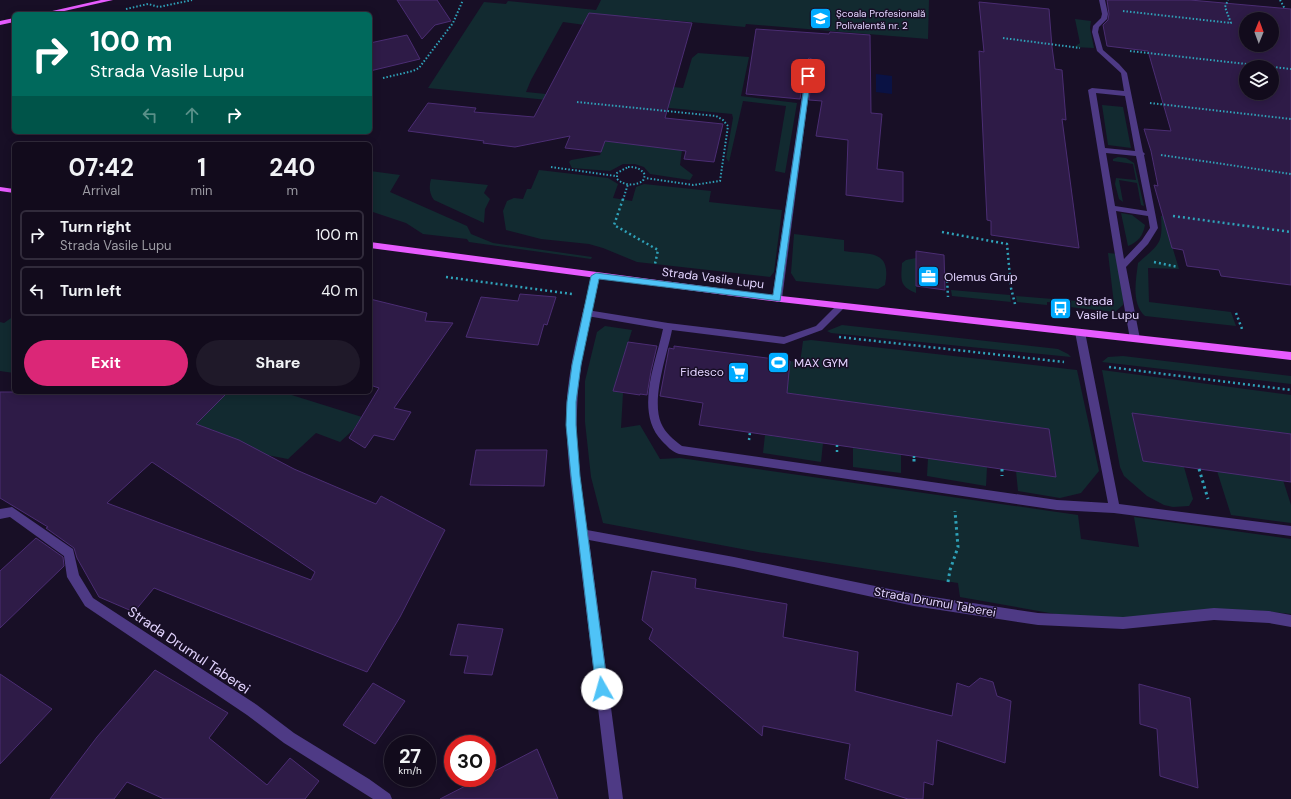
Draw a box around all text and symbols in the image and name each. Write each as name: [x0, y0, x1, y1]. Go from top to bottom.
school or university icon: Școala Profesională Polivalentă nr. 2: [808, 6, 834, 32]
place label: Școala Profesională Polivalentă nr. 2: [836, 7, 926, 32]
north arrow: [1239, 12, 1279, 52]
map controls: [1239, 12, 1279, 100]
text: 100 m: [90, 23, 173, 60]
icon: right: [24, 28, 76, 80]
text: Strada Vasile Lupu: [90, 59, 244, 83]
pin: [791, 59, 825, 93]
button: layers: [1239, 60, 1279, 100]
icon: arrive: [797, 65, 819, 87]
icon: left: [139, 104, 161, 126]
icon: ahead: [181, 104, 203, 126]
icon: right: [223, 104, 245, 126]
text: 07:42: [69, 152, 134, 183]
text: 1: [197, 152, 206, 183]
text: 240: [269, 152, 315, 183]
text: Arrival: [82, 182, 120, 199]
text: min: [190, 182, 213, 199]
text: m: [287, 182, 298, 199]
text: Turn right: [60, 217, 131, 237]
icon: right: [26, 224, 48, 246]
text: 100 m: [315, 225, 358, 245]
text: Strada Vasile Lupu: [60, 237, 172, 254]
street label: Strada Vasile Lupu: [661, 264, 765, 292]
office icon: Olemus Grup: [916, 264, 942, 290]
place label: Olemus Grup: [944, 269, 1018, 285]
icon: left: [26, 280, 48, 302]
text: Turn left: [60, 281, 121, 301]
text: 40 m: [321, 281, 358, 301]
place label: Strada Vasile Lupu: [1076, 293, 1139, 323]
bus stop icon: Strada Vasile Lupu: [1047, 295, 1073, 321]
button: Exit: [24, 340, 188, 386]
button: Share: [196, 340, 360, 386]
sports icon: MAX GYM: [766, 350, 792, 376]
place label: MAX GYM: [794, 355, 848, 371]
supermarket icon: Fidesco: [726, 359, 752, 385]
place label: Fidesco: [680, 364, 724, 380]
street label: Strada Drumul Taberei: [873, 583, 997, 621]
street label: Strada Drumul Taberei: [124, 602, 254, 698]
position arrow: [581, 668, 623, 710]
speed limit sign: 30: [444, 735, 496, 787]
text: 27: [399, 743, 421, 769]
text: km/h: [398, 764, 422, 777]

